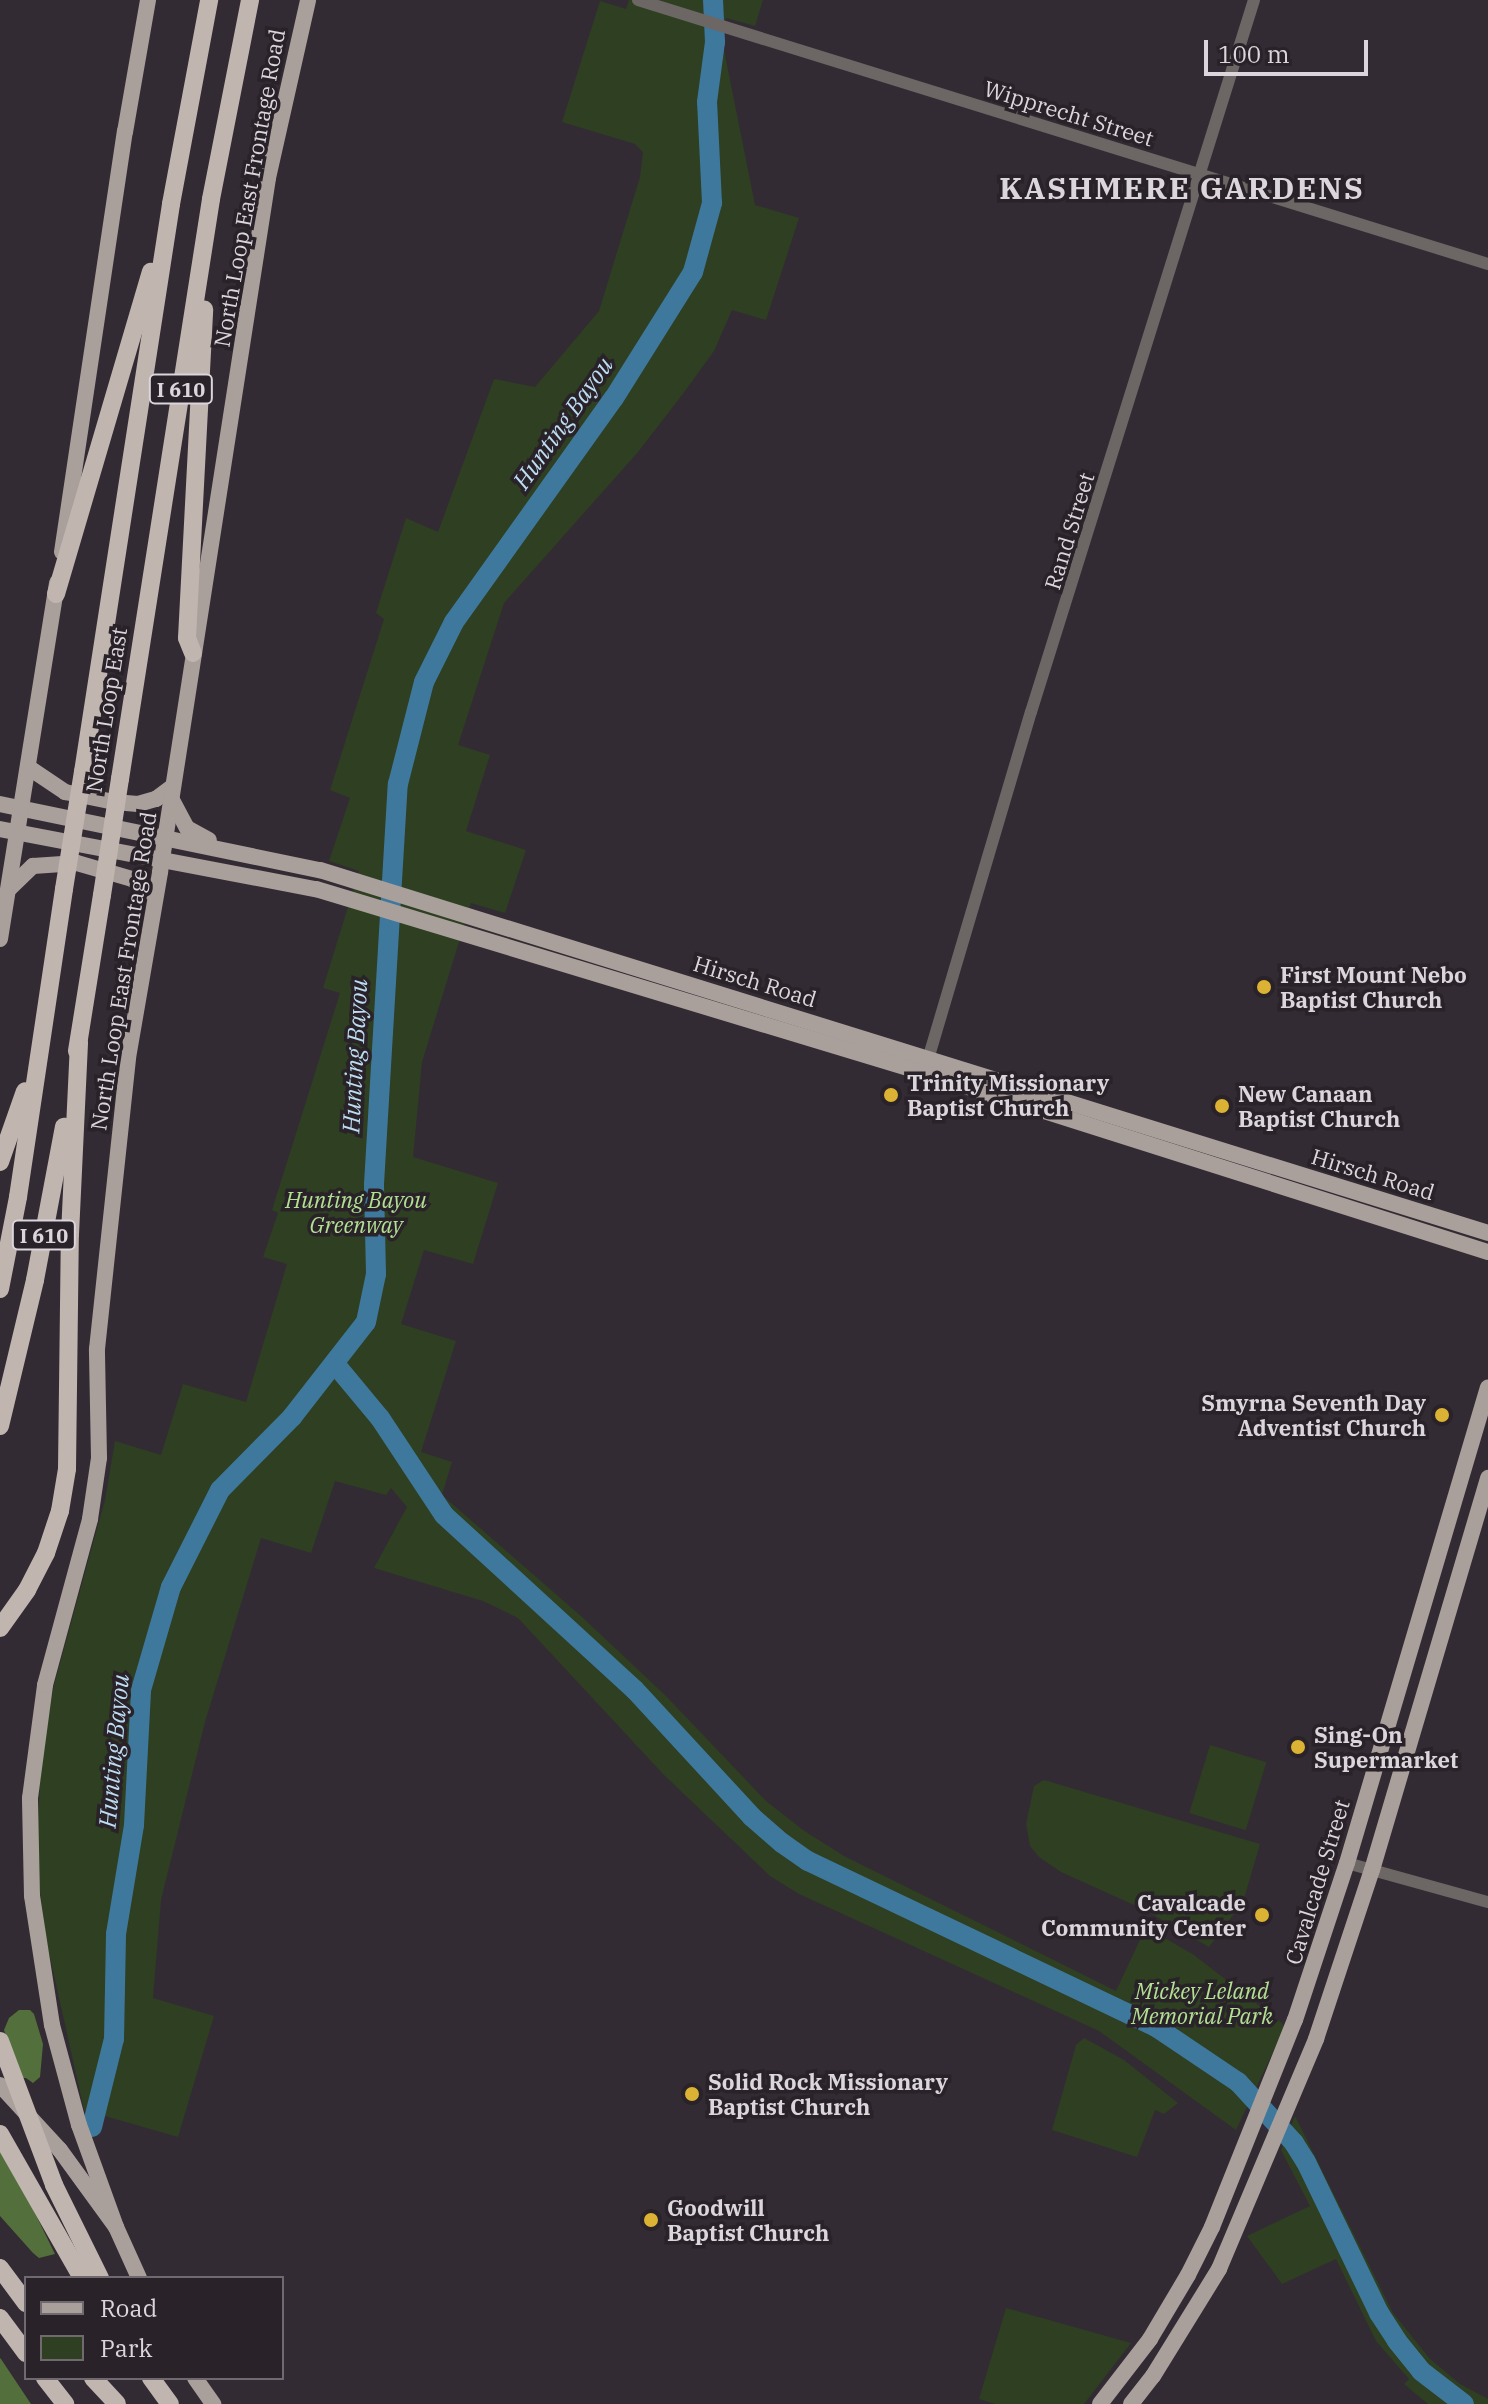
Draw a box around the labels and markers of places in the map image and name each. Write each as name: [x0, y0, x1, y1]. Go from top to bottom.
place label: First Mount Nebo Baptist Church: [1280, 961, 1467, 1012]
marker: First Mount Nebo Baptist Church: [1255, 978, 1273, 996]
place label: Trinity Missionary Baptist Church: [907, 1069, 1109, 1120]
place label: New Canaan Baptist Church: [1238, 1080, 1400, 1132]
marker: Trinity Missionary Baptist Church: [882, 1086, 900, 1104]
marker: New Canaan Baptist Church: [1213, 1097, 1231, 1115]
place label: Smyrna Seventh Day Adventist Church: [1201, 1389, 1426, 1440]
marker: Smyrna Seventh Day Adventist Church: [1433, 1406, 1451, 1424]
place label: Sing-On Supermarket: [1314, 1721, 1458, 1772]
marker: Sing-On Supermarket: [1289, 1738, 1307, 1756]
place label: Cavalcade Community Center: [1041, 1889, 1246, 1940]
marker: Cavalcade Community Center: [1253, 1906, 1271, 1924]
place label: Solid Rock Missionary Baptist Church: [708, 2068, 948, 2120]
marker: Solid Rock Missionary Baptist Church: [683, 2085, 701, 2103]
place label: Goodwill Baptist Church: [667, 2194, 829, 2246]
marker: Goodwill Baptist Church: [642, 2211, 660, 2229]

